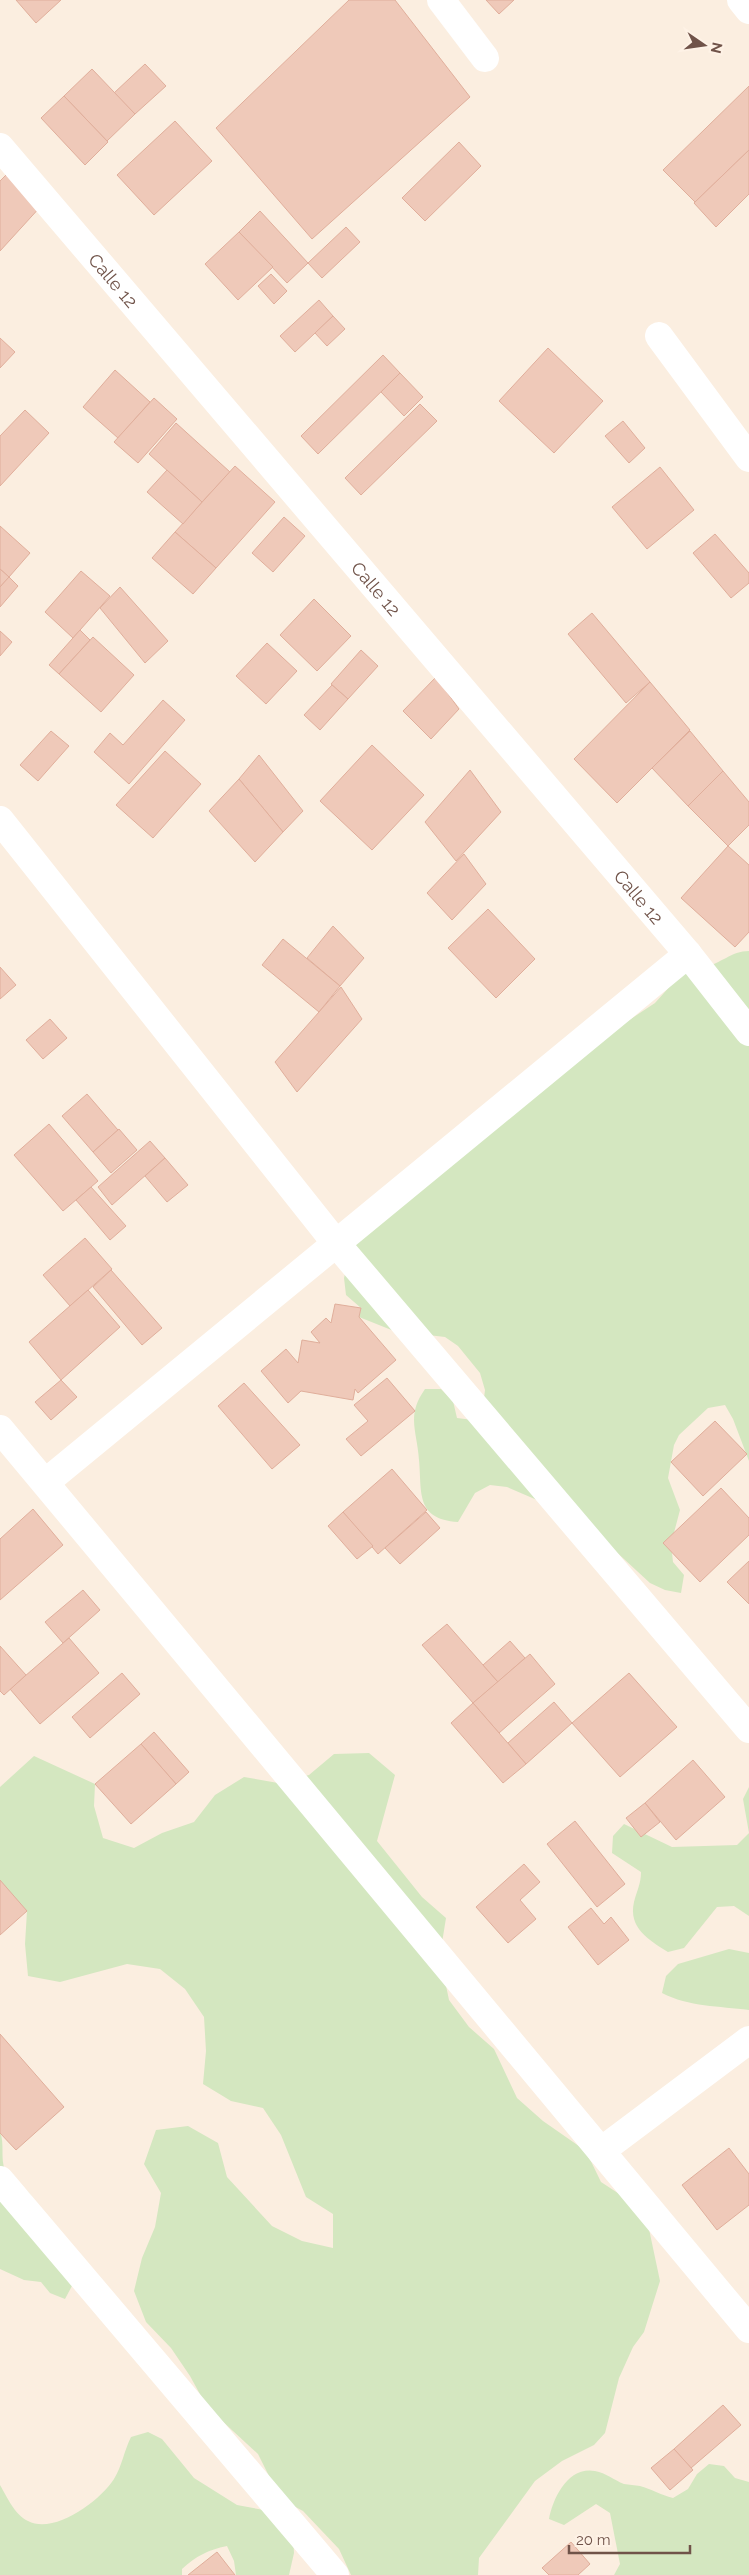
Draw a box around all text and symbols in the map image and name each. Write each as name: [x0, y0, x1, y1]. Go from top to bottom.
north arrow: [679, 20, 729, 70]
text: N: [708, 41, 726, 55]
street label: Calle 12: [85, 249, 142, 311]
street label: Calle 12: [347, 557, 405, 620]
street label: Calle 12: [610, 865, 668, 928]
scale bar: [569, 2522, 690, 2554]
text: 20 m: [576, 2531, 611, 2549]

